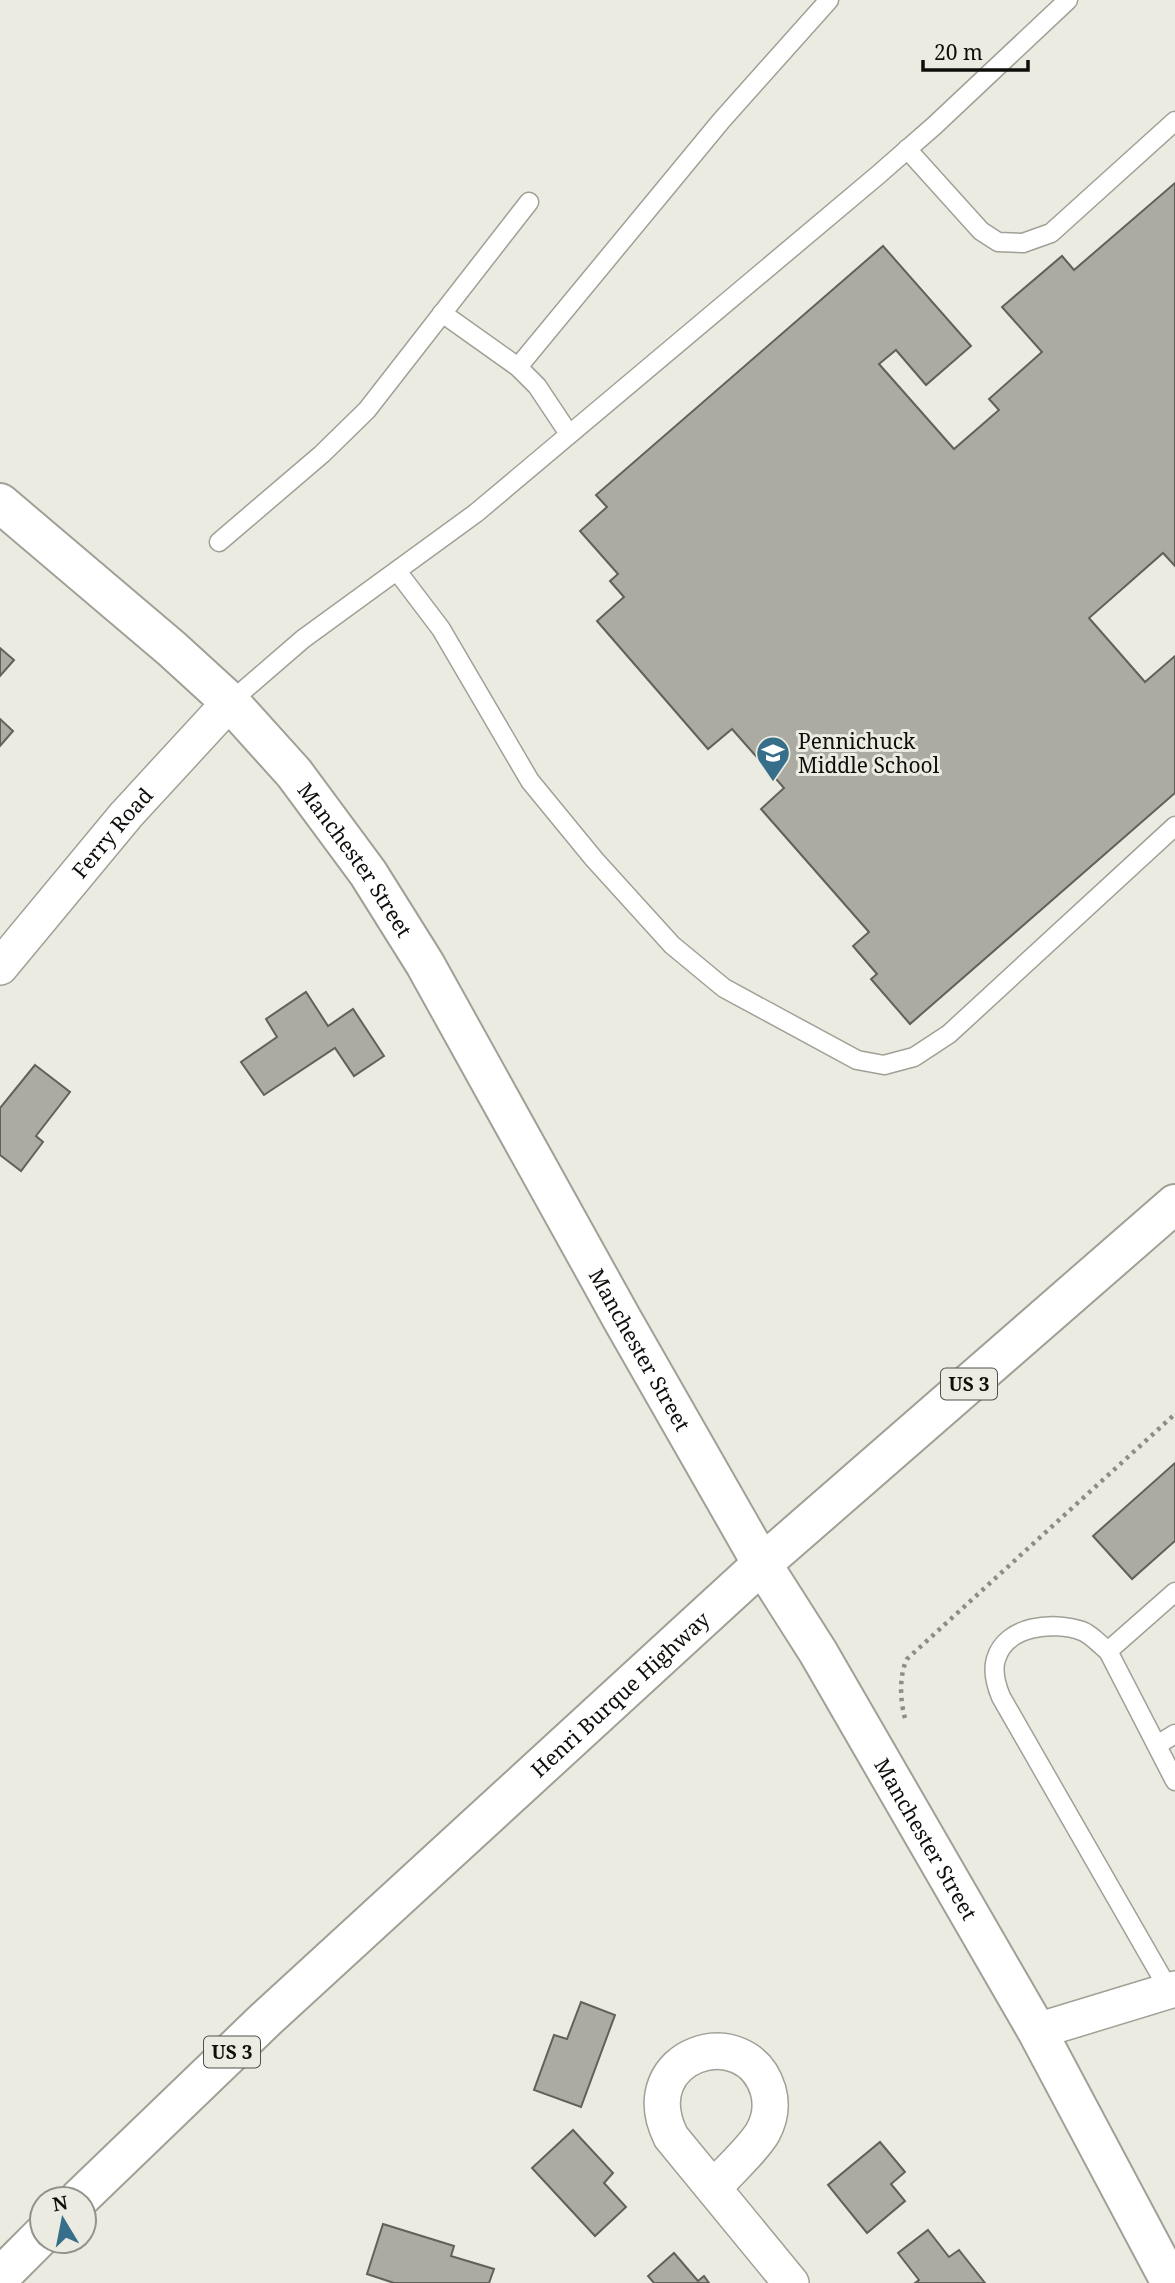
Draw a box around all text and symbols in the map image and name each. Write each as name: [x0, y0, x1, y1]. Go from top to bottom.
scale bar: [923, 28, 1028, 72]
text: 20 m: [934, 38, 983, 66]
place label: Pennichuck Middle School: [798, 727, 940, 779]
school or university icon: Pennichuck Middle School: [754, 734, 792, 783]
street label: Manchester Street: [292, 777, 419, 942]
street label: Ferry Road: [66, 781, 159, 884]
street label: Manchester Street: [583, 1264, 697, 1436]
road number: US 3: [941, 1368, 997, 1400]
street label: Henri Burque Highway: [525, 1605, 715, 1783]
street label: Manchester Street: [868, 1753, 984, 1925]
road number: US 3: [204, 2036, 260, 2068]
north arrow: [28, 2185, 98, 2255]
text: N: [50, 2189, 70, 2217]

